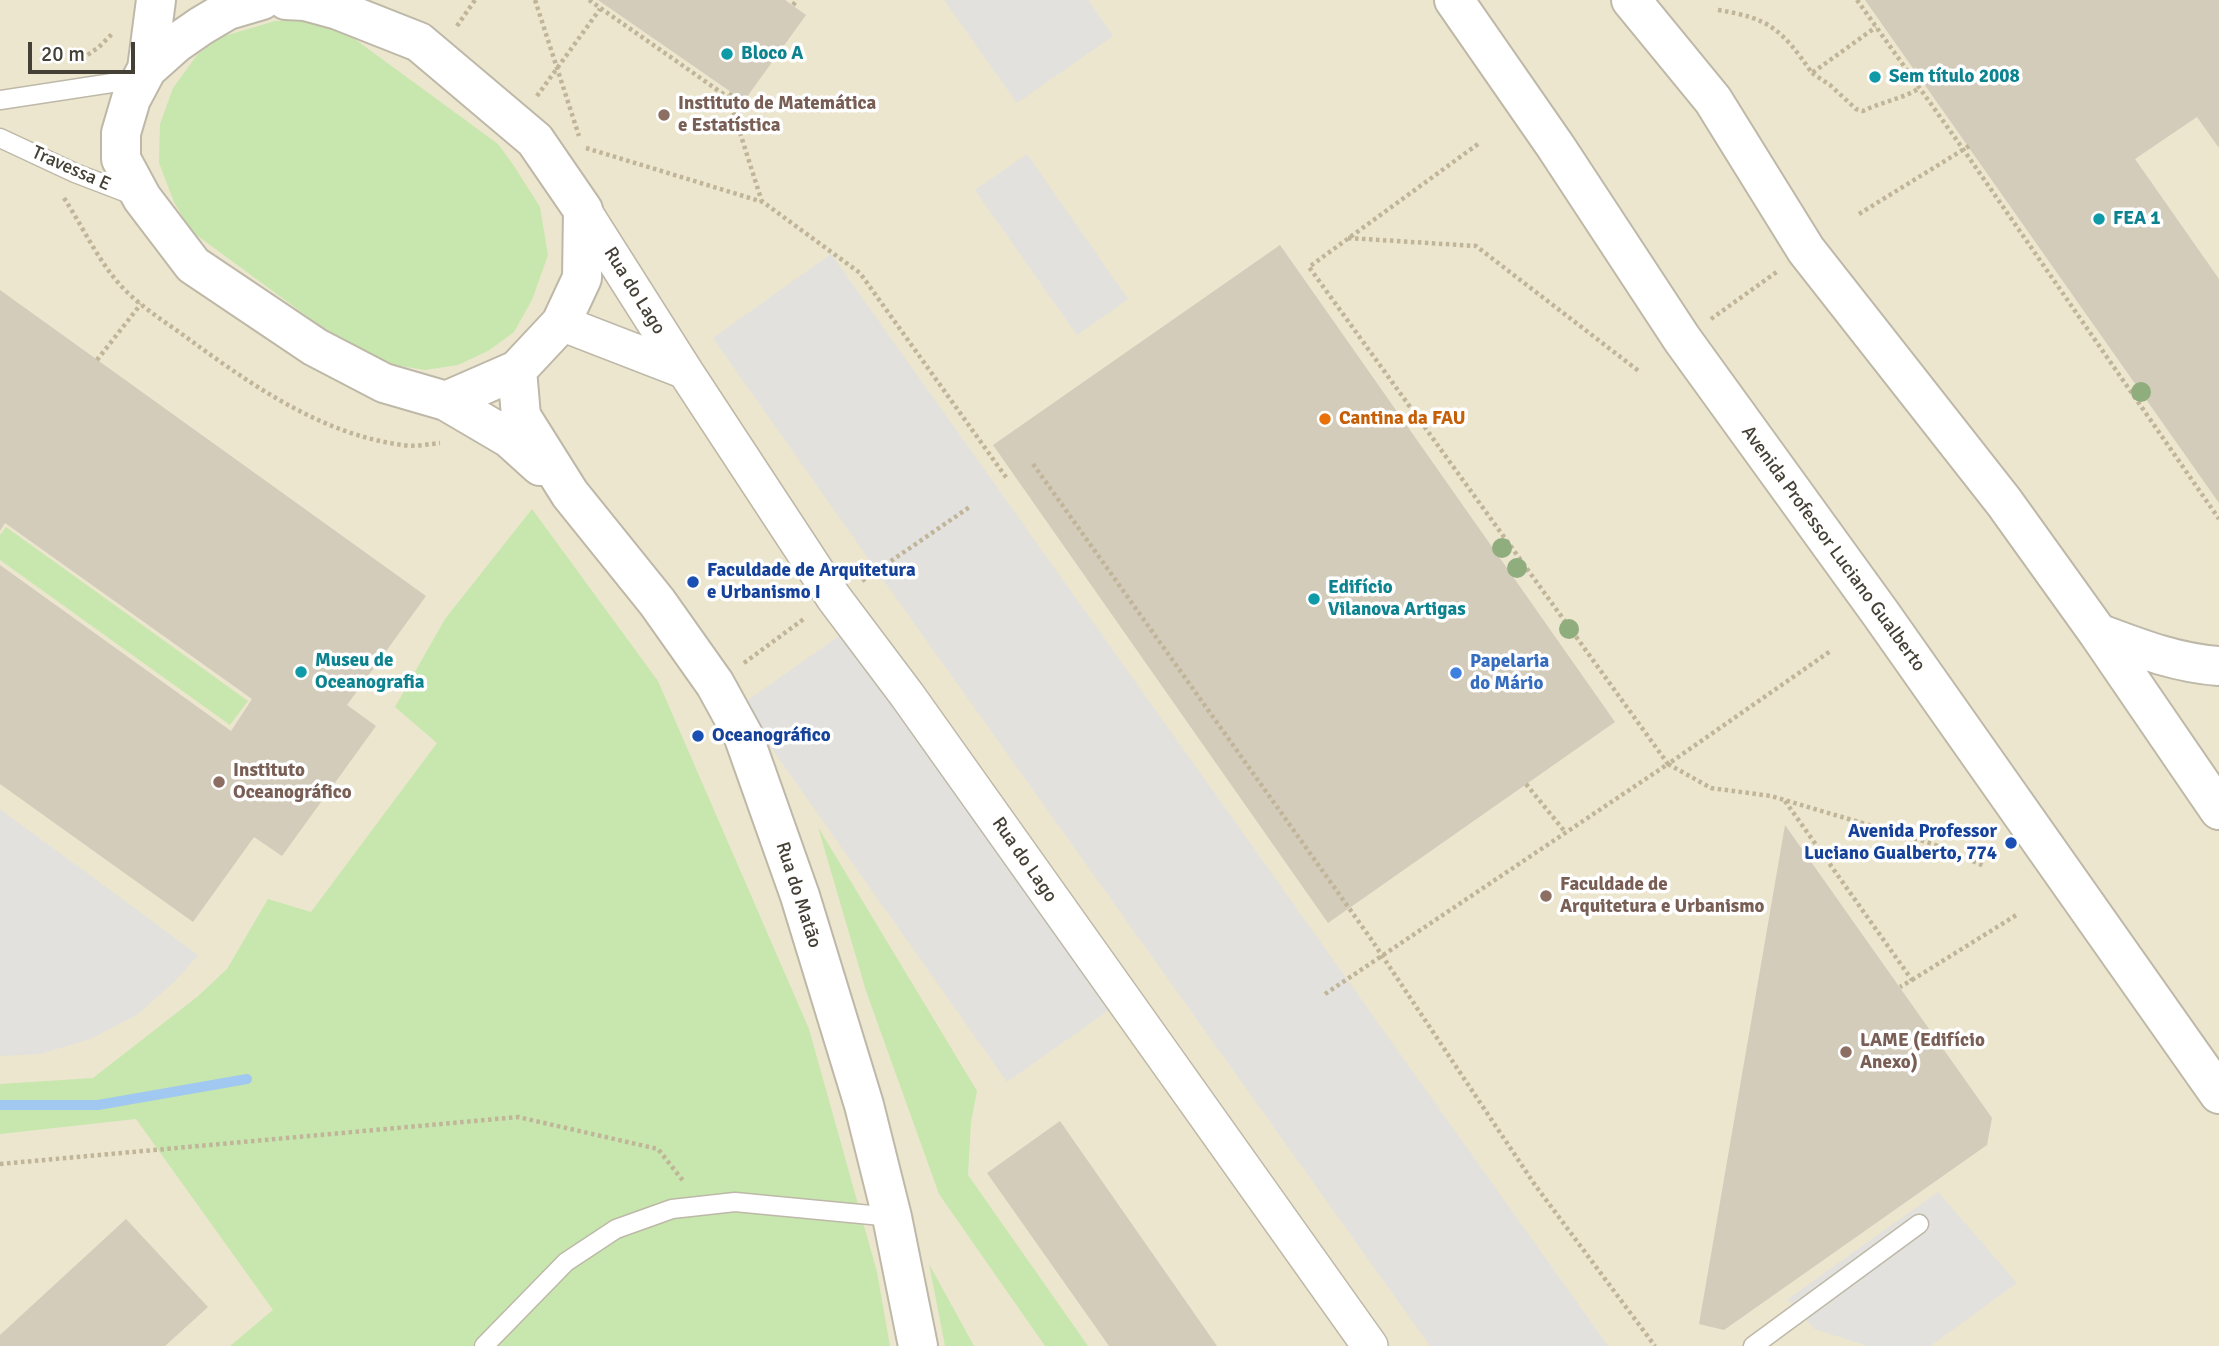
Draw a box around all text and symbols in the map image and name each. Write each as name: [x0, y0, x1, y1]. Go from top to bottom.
scale bar: [32, 28, 138, 72]
text: 20 m: [41, 41, 85, 67]
place label: Bloco A: [741, 43, 803, 65]
marker: Bloco A: [719, 46, 735, 62]
place label: Sem título 2008: [1889, 66, 2020, 88]
marker: Sem título 2008: [1867, 69, 1883, 85]
place label: Instituto de Matemática e Estatística: [678, 93, 876, 137]
marker: Instituto de Matemática e Estatística: [656, 107, 672, 123]
street label: Travessa E: [28, 142, 114, 196]
place label: FEA 1: [2113, 208, 2161, 230]
marker: FEA 1: [2091, 211, 2107, 227]
street label: Rua do Lago: [598, 243, 670, 339]
place label: Cantina da FAU: [1339, 408, 1466, 430]
marker: Cantina da FAU: [1317, 411, 1333, 427]
street label: Avenida Professor Luciano Gualberto: [1736, 422, 1930, 676]
place label: Faculdade de Arquitetura e Urbanismo I: [707, 560, 916, 604]
marker: Faculdade de Arquitetura e Urbanismo I: [685, 574, 701, 590]
place label: Edifício Vilanova Artigas: [1328, 577, 1466, 621]
marker: Edifício Vilanova Artigas: [1306, 591, 1322, 607]
place label: Museu de Oceanografia: [315, 650, 425, 694]
place label: Papelaria do Mário: [1470, 651, 1549, 695]
marker: Museu de Oceanografia: [293, 664, 309, 680]
marker: Papelaria do Mário: [1448, 665, 1464, 681]
place label: Oceanográfico: [712, 725, 831, 747]
marker: Oceanográfico: [690, 728, 706, 744]
place label: Instituto Oceanográfico: [233, 760, 352, 804]
marker: Instituto Oceanográfico: [211, 774, 227, 790]
street label: Rua do Lago: [986, 813, 1062, 907]
place label: Avenida Professor Luciano Gualberto, 774: [1804, 821, 1997, 865]
marker: Avenida Professor Luciano Gualberto, 774: [2003, 835, 2019, 851]
street label: Rua do Matão: [770, 839, 826, 951]
place label: Faculdade de Arquitetura e Urbanismo: [1560, 874, 1765, 918]
marker: Faculdade de Arquitetura e Urbanismo: [1538, 888, 1554, 904]
place label: LAME (Edifício Anexo): [1860, 1030, 1985, 1074]
marker: LAME (Edifício Anexo): [1838, 1044, 1854, 1060]

